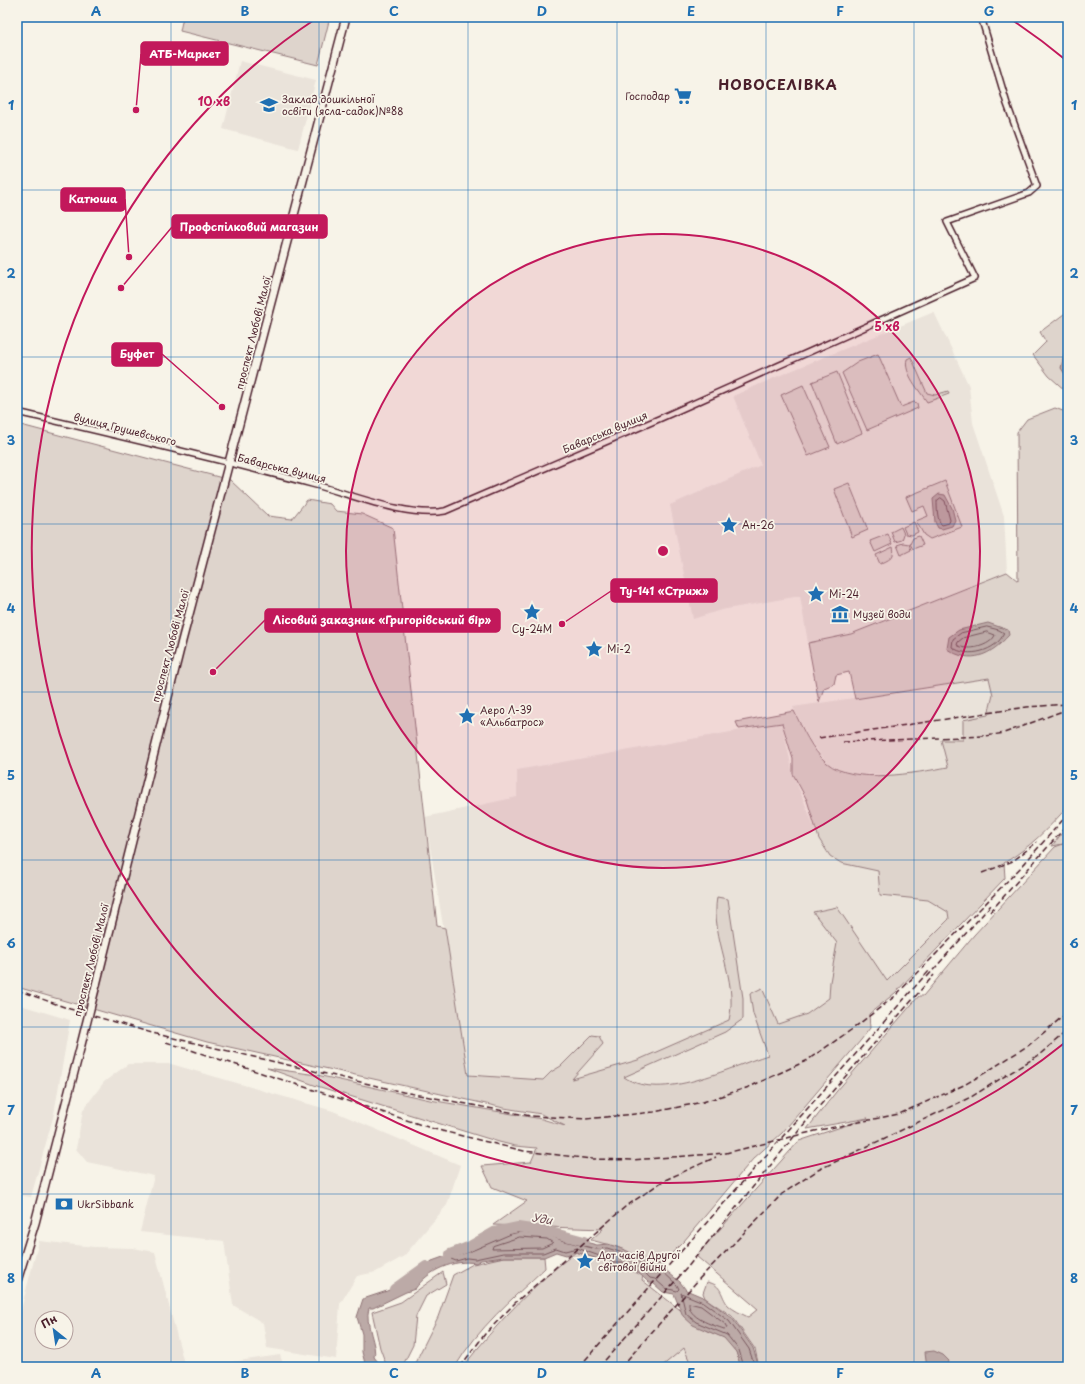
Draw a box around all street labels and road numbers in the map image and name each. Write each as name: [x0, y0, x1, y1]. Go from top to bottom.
street label: проспект Любові Малої: [231, 274, 274, 391]
street label: Баварська вулиця: [560, 407, 650, 456]
street label: вулиця Грушевського: [72, 408, 178, 450]
street label: Баварська вулиця: [236, 449, 328, 486]
street label: проспект Любові Малої: [147, 587, 192, 704]
street label: проспект Любові Малої: [69, 901, 112, 1018]

